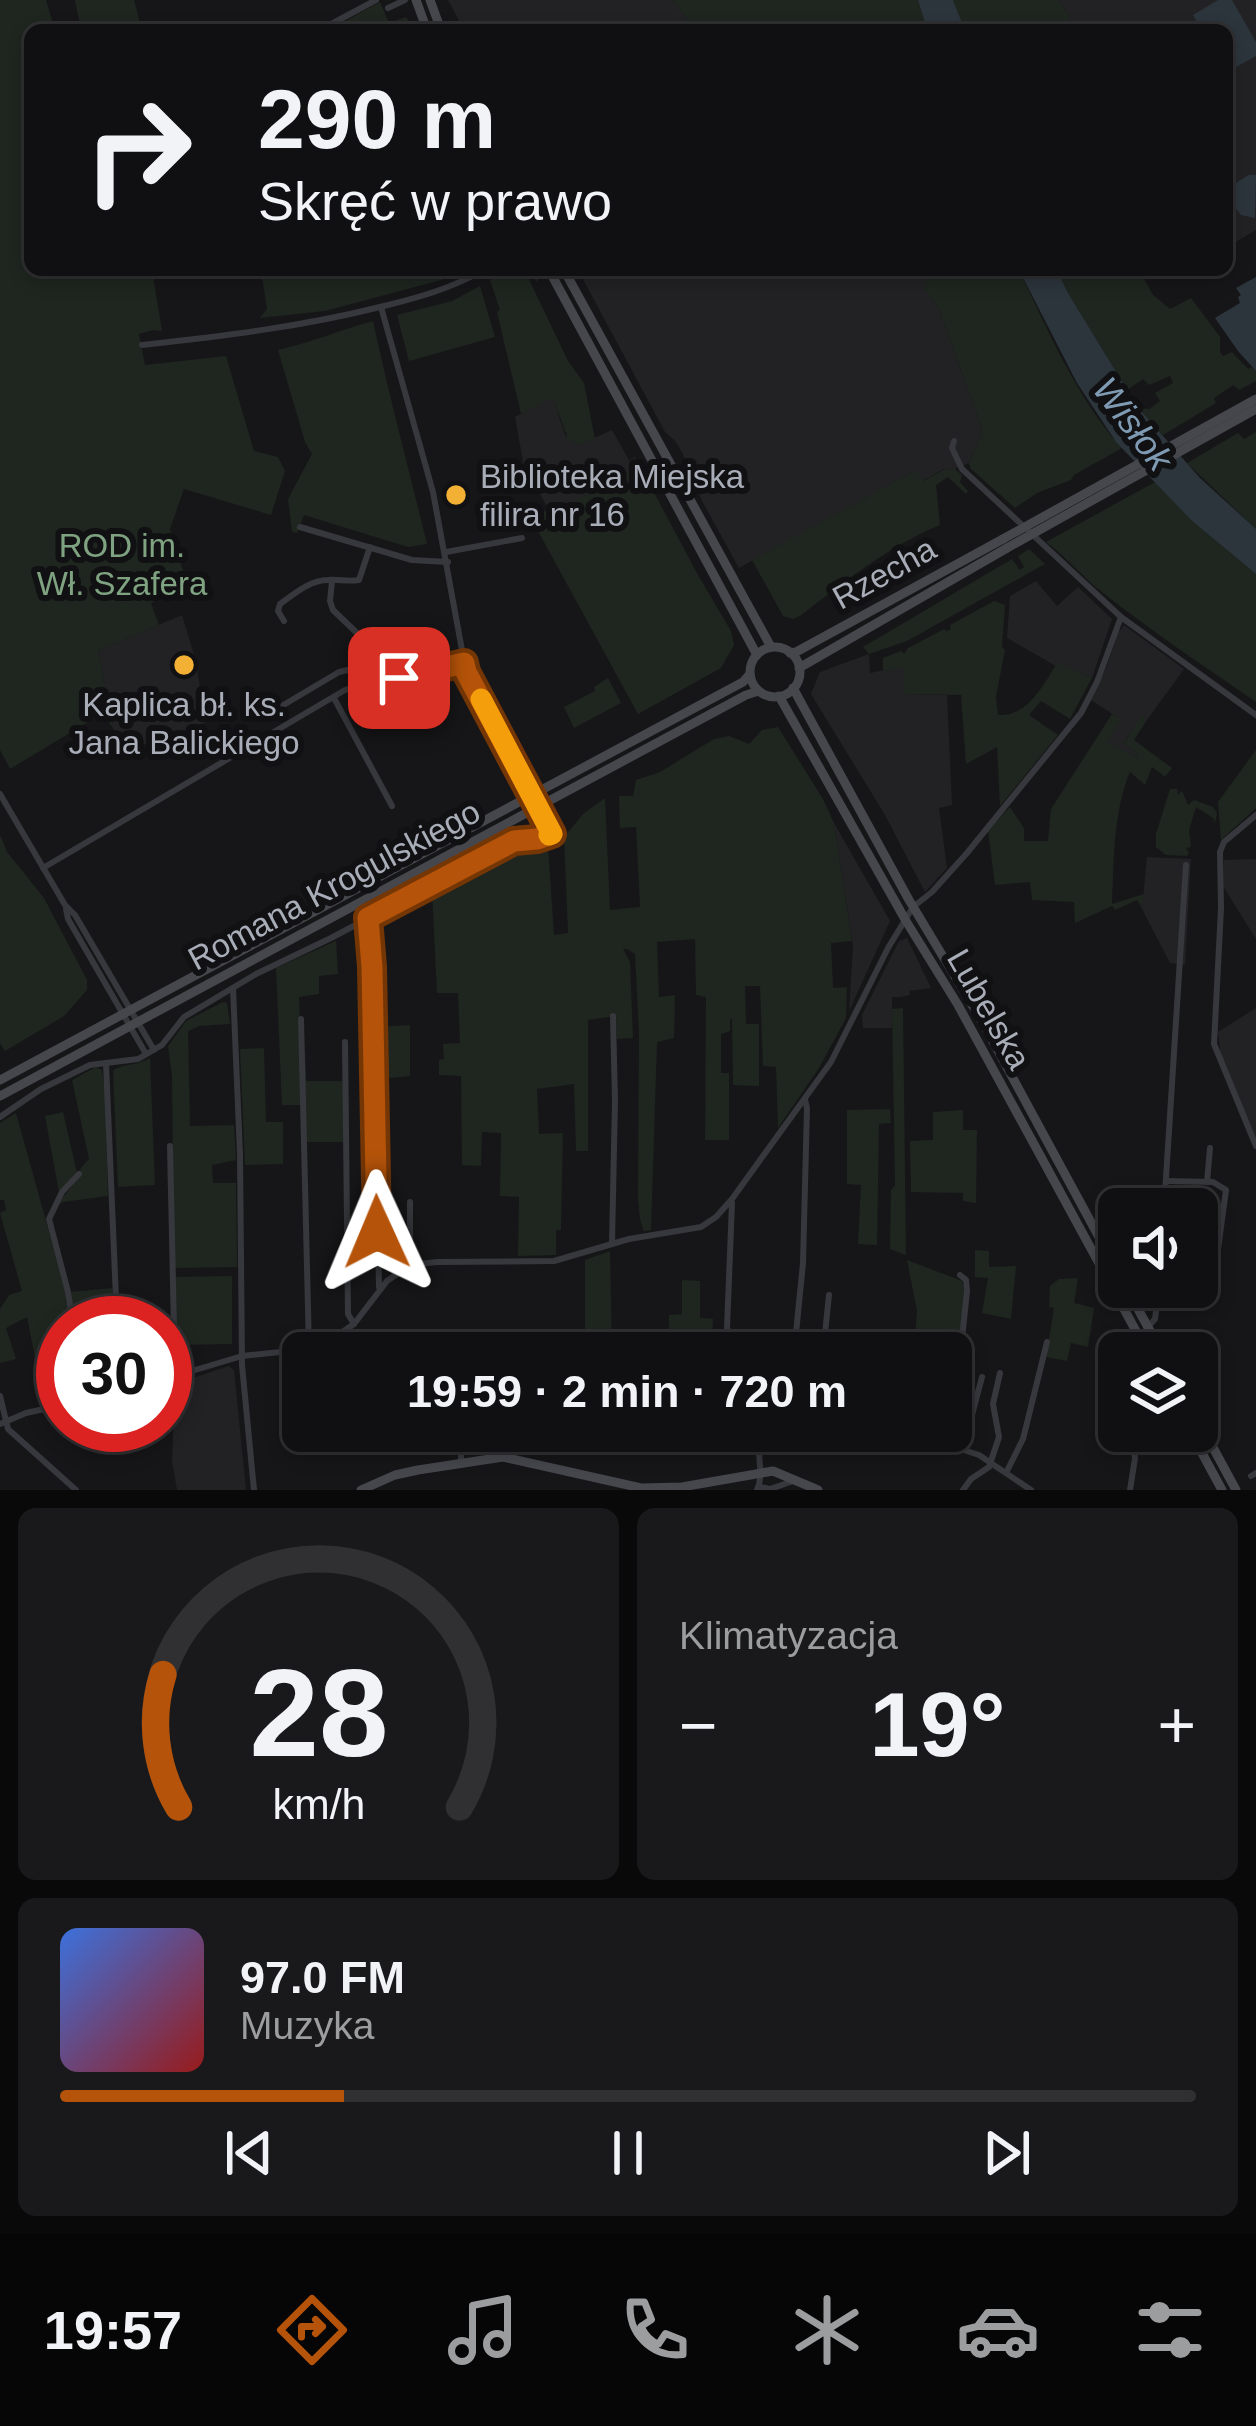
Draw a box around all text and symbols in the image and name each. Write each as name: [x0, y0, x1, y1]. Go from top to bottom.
icon: right: [60, 72, 216, 228]
text: 290 m: [258, 72, 496, 166]
text: Skręć w prawo: [258, 171, 612, 231]
water label: Wisłok: [1085, 369, 1182, 480]
place label: Biblioteka Miejska filira nr 16: [480, 458, 745, 533]
marker: Biblioteka Miejska filira nr 16: [443, 482, 469, 508]
park label: ROD im. Wł. Szafera: [37, 527, 208, 602]
street label: Rzecha: [826, 529, 942, 616]
pin: [348, 627, 450, 729]
icon: arrive: [366, 645, 432, 711]
marker: Kaplica bł. ks. Jana Balickiego: [171, 652, 197, 678]
place label: Kaplica bł. ks. Jana Balickiego: [68, 686, 300, 761]
street label: Romana Krogulskiego: [182, 792, 486, 978]
street label: Lubelska: [940, 943, 1038, 1076]
position arrow: [314, 1169, 440, 1295]
map controls: [1098, 1188, 1218, 1452]
button: sound: [1098, 1188, 1218, 1308]
speed limit sign: 30: [36, 1296, 192, 1452]
button: layers: [1098, 1332, 1218, 1452]
text: 19:59 · 2 min · 720 m: [407, 1366, 847, 1417]
text: Klimatyzacja: [679, 1614, 898, 1657]
text: 28: [249, 1643, 388, 1782]
text: 19°: [869, 1675, 1006, 1775]
text: −: [679, 1688, 718, 1762]
text: +: [1157, 1688, 1196, 1762]
text: km/h: [272, 1780, 365, 1828]
text: 97.0 FM: [240, 1952, 405, 2003]
text: Muzyka: [240, 2004, 374, 2047]
icon: previous: [216, 2120, 282, 2186]
icon: pause: [595, 2120, 661, 2186]
icon: next: [974, 2120, 1040, 2186]
icon: directions: [270, 2288, 354, 2372]
icon: music: [441, 2288, 525, 2372]
icon: phone: [613, 2288, 697, 2372]
icon: climate: [785, 2288, 869, 2372]
icon: car: [956, 2288, 1040, 2372]
icon: filters: [1128, 2288, 1212, 2372]
text: 19:57: [44, 2300, 182, 2360]

